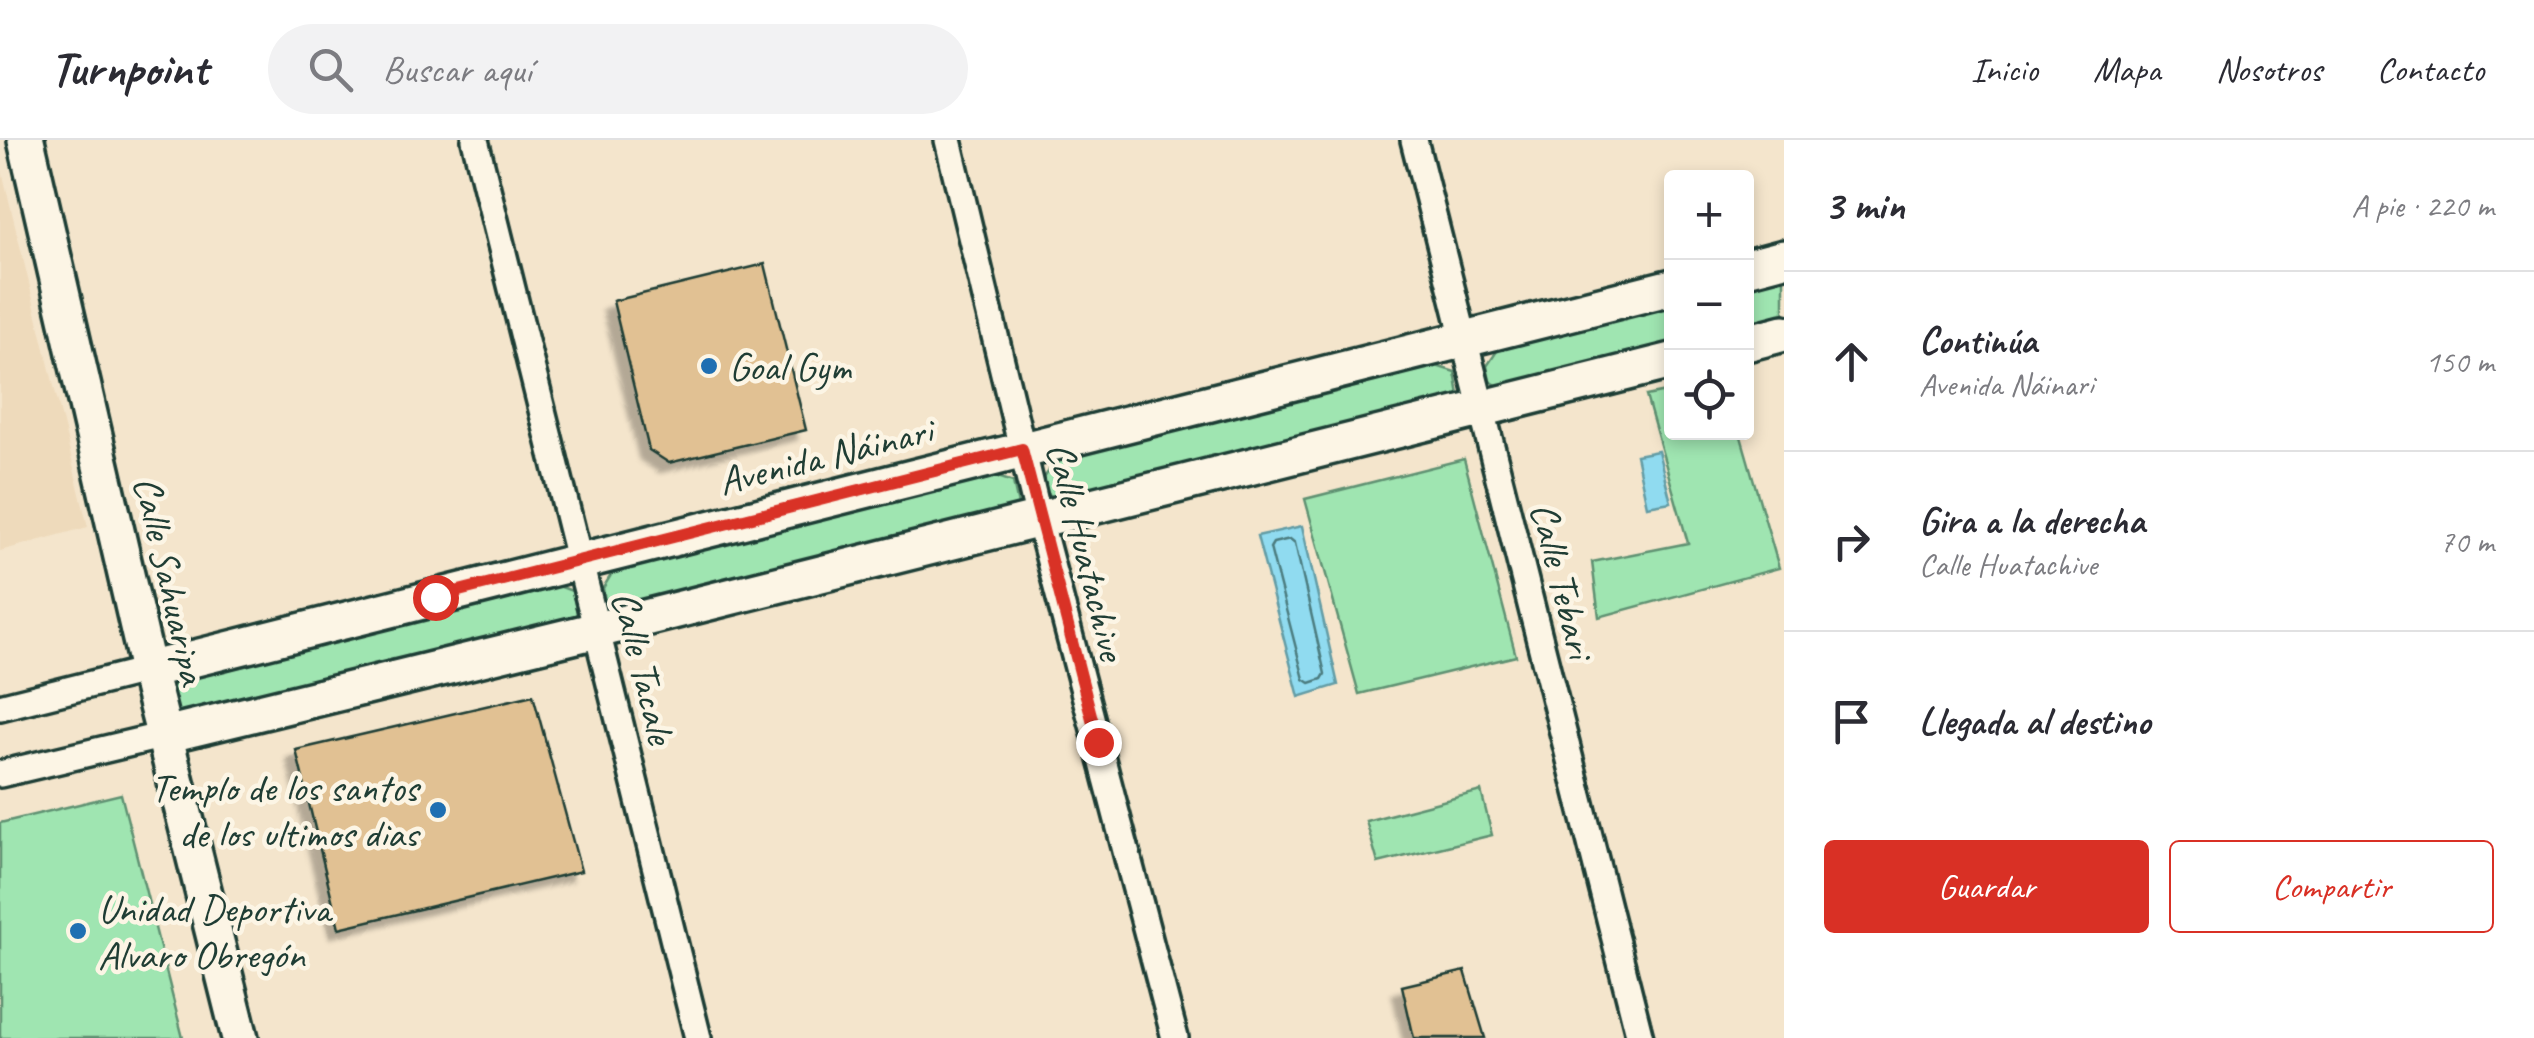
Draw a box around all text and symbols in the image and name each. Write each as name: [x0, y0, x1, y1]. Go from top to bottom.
search box: [268, 24, 968, 114]
text: Turnpoint: [50, 39, 208, 99]
icon: search: [303, 42, 358, 97]
text: Buscar aquí: [383, 46, 532, 93]
text: Inicio: [1971, 47, 2038, 92]
text: Mapa: [2093, 47, 2161, 92]
text: Nosotros: [2216, 47, 2322, 92]
text: Contacto: [2377, 47, 2484, 92]
map controls: [1664, 170, 1754, 440]
button: +: [1664, 170, 1754, 260]
text: 3 min: [1824, 179, 1904, 232]
text: A pie · 220 m: [2351, 185, 2494, 226]
button: −: [1664, 260, 1754, 350]
text: Continúa: [1919, 317, 2037, 364]
icon: ahead: [1824, 334, 1879, 389]
text: 150 m: [2425, 341, 2494, 382]
place label: Goal Gym: [729, 342, 853, 392]
button: locate: [1664, 350, 1754, 440]
marker: Goal Gym: [698, 355, 720, 377]
text: Avenida Náinari: [1919, 364, 2094, 405]
street label: Avenida Náinari: [713, 404, 942, 507]
street label: Calle Huatachive: [1035, 437, 1138, 668]
street label: Calle Sahuaripa: [122, 471, 219, 692]
street label: Calle Tebari: [1519, 497, 1607, 668]
text: Gira a la derecha: [1919, 497, 2145, 544]
icon: right: [1824, 514, 1879, 569]
text: 70 m: [2440, 521, 2494, 562]
text: Calle Huatachive: [1919, 544, 2097, 585]
route start: [413, 575, 459, 621]
street label: Calle Tacale: [600, 586, 687, 752]
icon: arrive: [1824, 694, 1879, 749]
text: Llegada al destino: [1919, 698, 2150, 745]
route end: [1076, 720, 1122, 766]
place label: Templo de los santos de los ultimos dias: [151, 763, 421, 859]
marker: Templo de los santos de los ultimos dias: [427, 799, 449, 821]
button: Guardar: [1824, 840, 2149, 933]
button: Compartir: [2169, 840, 2494, 933]
place label: Unidad Deportiva Alvaro Obregón: [98, 884, 334, 980]
marker: Unidad Deportiva Alvaro Obregón: [67, 920, 89, 942]

